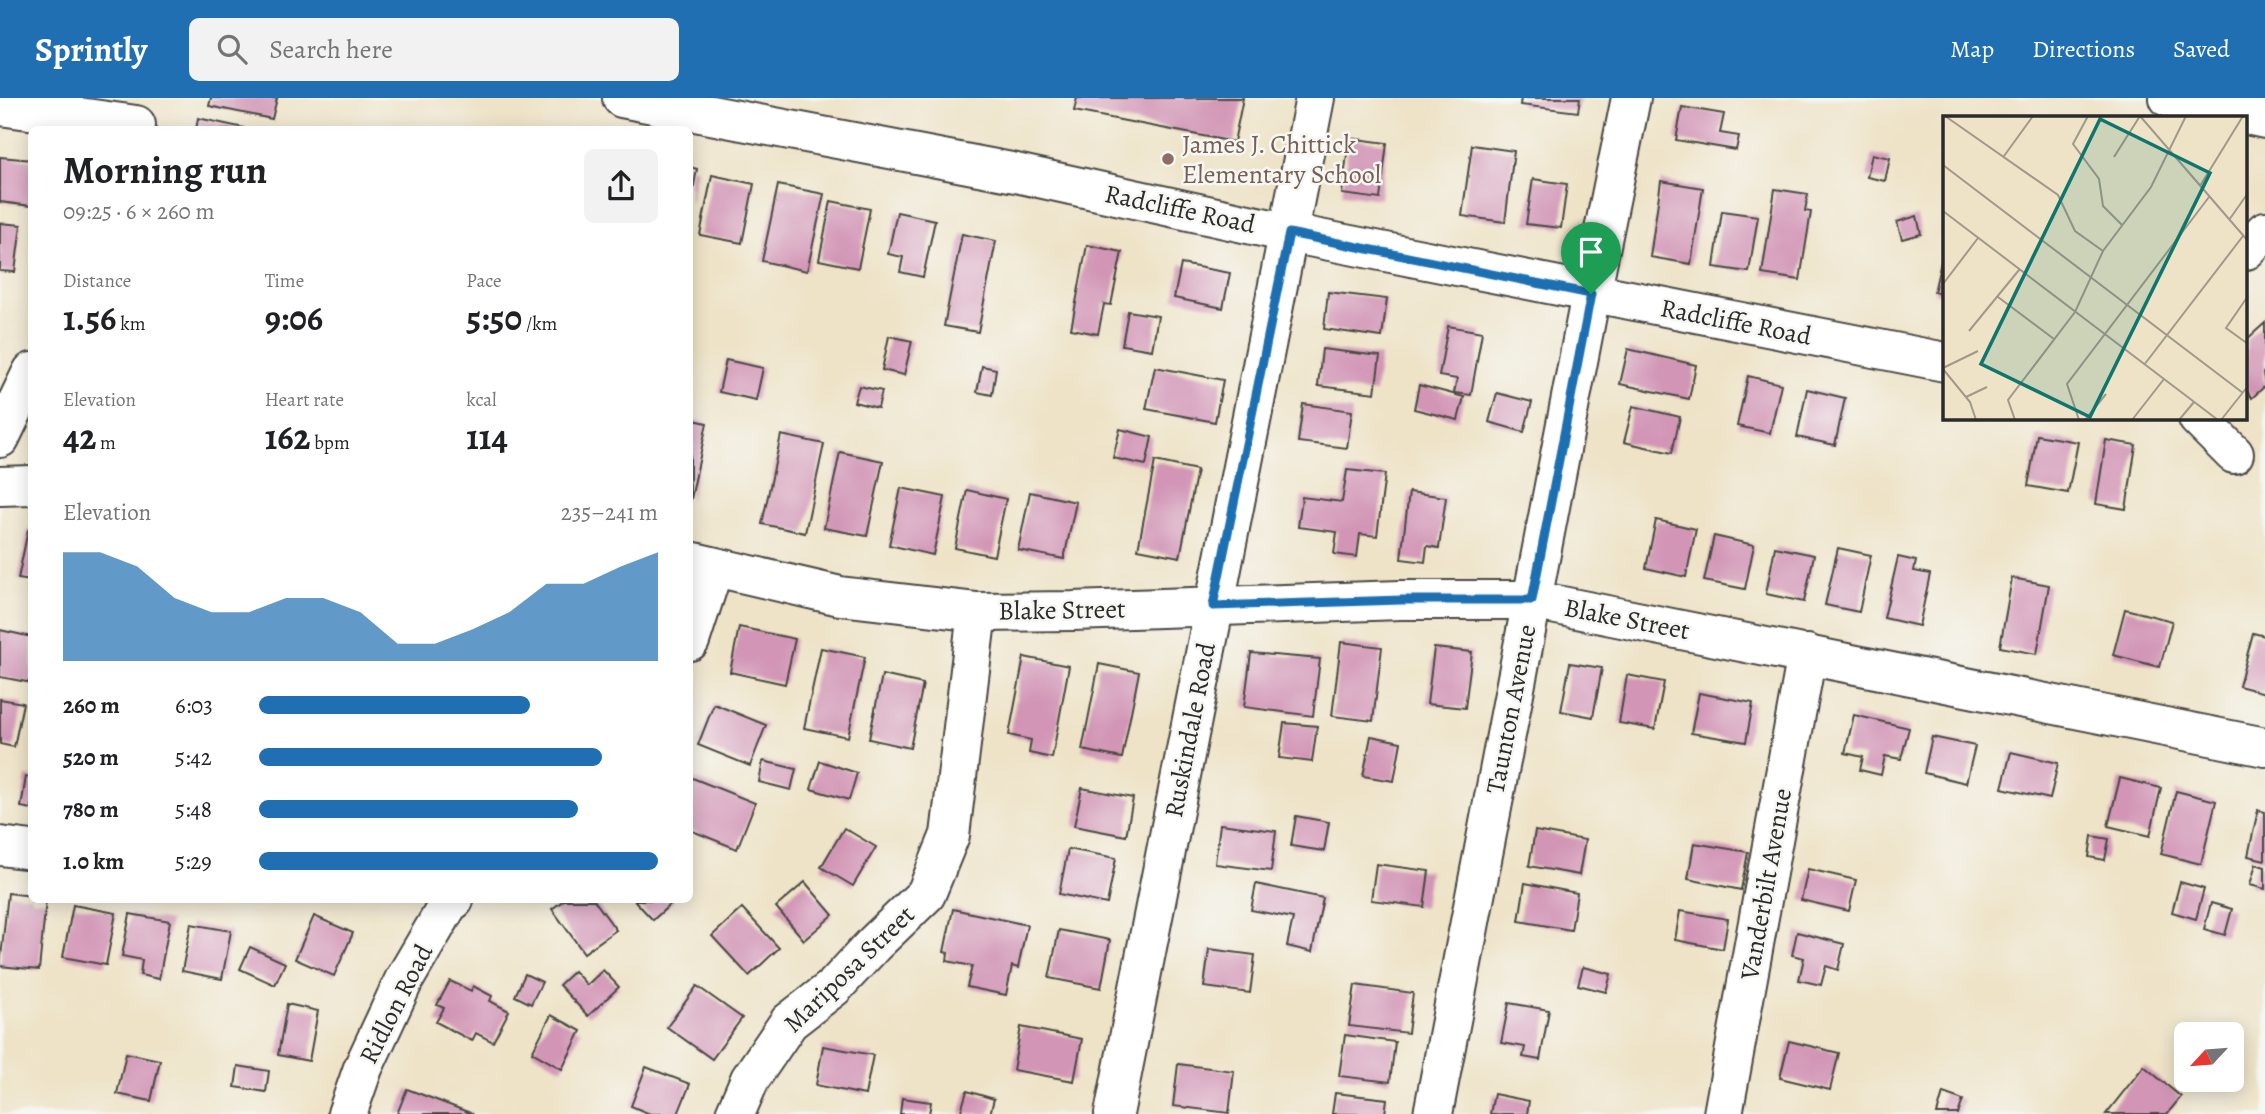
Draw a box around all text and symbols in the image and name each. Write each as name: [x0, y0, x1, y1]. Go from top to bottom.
search box: [189, 18, 679, 81]
text: Sprintly: [35, 27, 147, 72]
icon: search: [213, 30, 251, 68]
text: Search here: [269, 32, 393, 67]
text: Map: [1950, 33, 1994, 65]
text: Directions: [2032, 33, 2135, 65]
text: Saved: [2173, 33, 2230, 65]
inset map: [1943, 116, 2248, 420]
place label: James J. Chittick Elementary School: [1182, 127, 1381, 192]
text: Morning run: [63, 144, 267, 196]
button: share: [584, 149, 658, 223]
marker: James J. Chittick Elementary School: [1160, 151, 1176, 167]
street label: Radcliffe Road: [1102, 176, 1258, 242]
text: 09:25 · 6 × 260 m: [63, 196, 215, 227]
pin: [1561, 222, 1621, 294]
icon: arrive: [1572, 233, 1610, 271]
text: Distance: [63, 268, 131, 294]
text: Time: [265, 268, 304, 294]
text: Pace: [466, 268, 502, 294]
street label: Radcliffe Road: [1658, 290, 1814, 354]
text: 1.56: [63, 294, 116, 342]
text: 9:06: [265, 294, 323, 342]
text: 5:50: [466, 294, 522, 342]
text: km: [116, 311, 145, 337]
text: /km: [522, 311, 557, 337]
text: Elevation: [63, 387, 136, 413]
text: Heart rate: [265, 387, 344, 413]
text: kcal: [466, 387, 497, 413]
text: 42: [63, 413, 96, 461]
text: 162: [265, 413, 310, 461]
text: 114: [466, 413, 508, 461]
text: m: [96, 430, 116, 456]
text: bpm: [310, 430, 350, 456]
text: Elevation: [63, 497, 151, 528]
text: 235–241 m: [561, 497, 658, 528]
street label: Blake Street: [1561, 590, 1693, 648]
street label: Blake Street: [998, 591, 1126, 629]
street label: Taunton Avenue: [1477, 621, 1545, 797]
street label: Ruskindale Road: [1156, 640, 1224, 820]
text: 260 m: [63, 690, 120, 721]
text: 6:03: [175, 690, 213, 721]
text: 520 m: [63, 742, 119, 773]
text: 5:42: [175, 742, 212, 773]
street label: Vanderbilt Avenue: [1732, 786, 1800, 983]
text: 780 m: [63, 794, 119, 825]
text: 5:48: [175, 794, 212, 825]
text: 1.0 km: [63, 846, 124, 877]
text: 5:29: [175, 846, 212, 877]
street label: Mariposa Street: [776, 897, 922, 1040]
street label: Ridlon Road: [351, 938, 441, 1070]
north arrow: [2174, 1022, 2244, 1092]
map controls: [2174, 1022, 2244, 1092]

